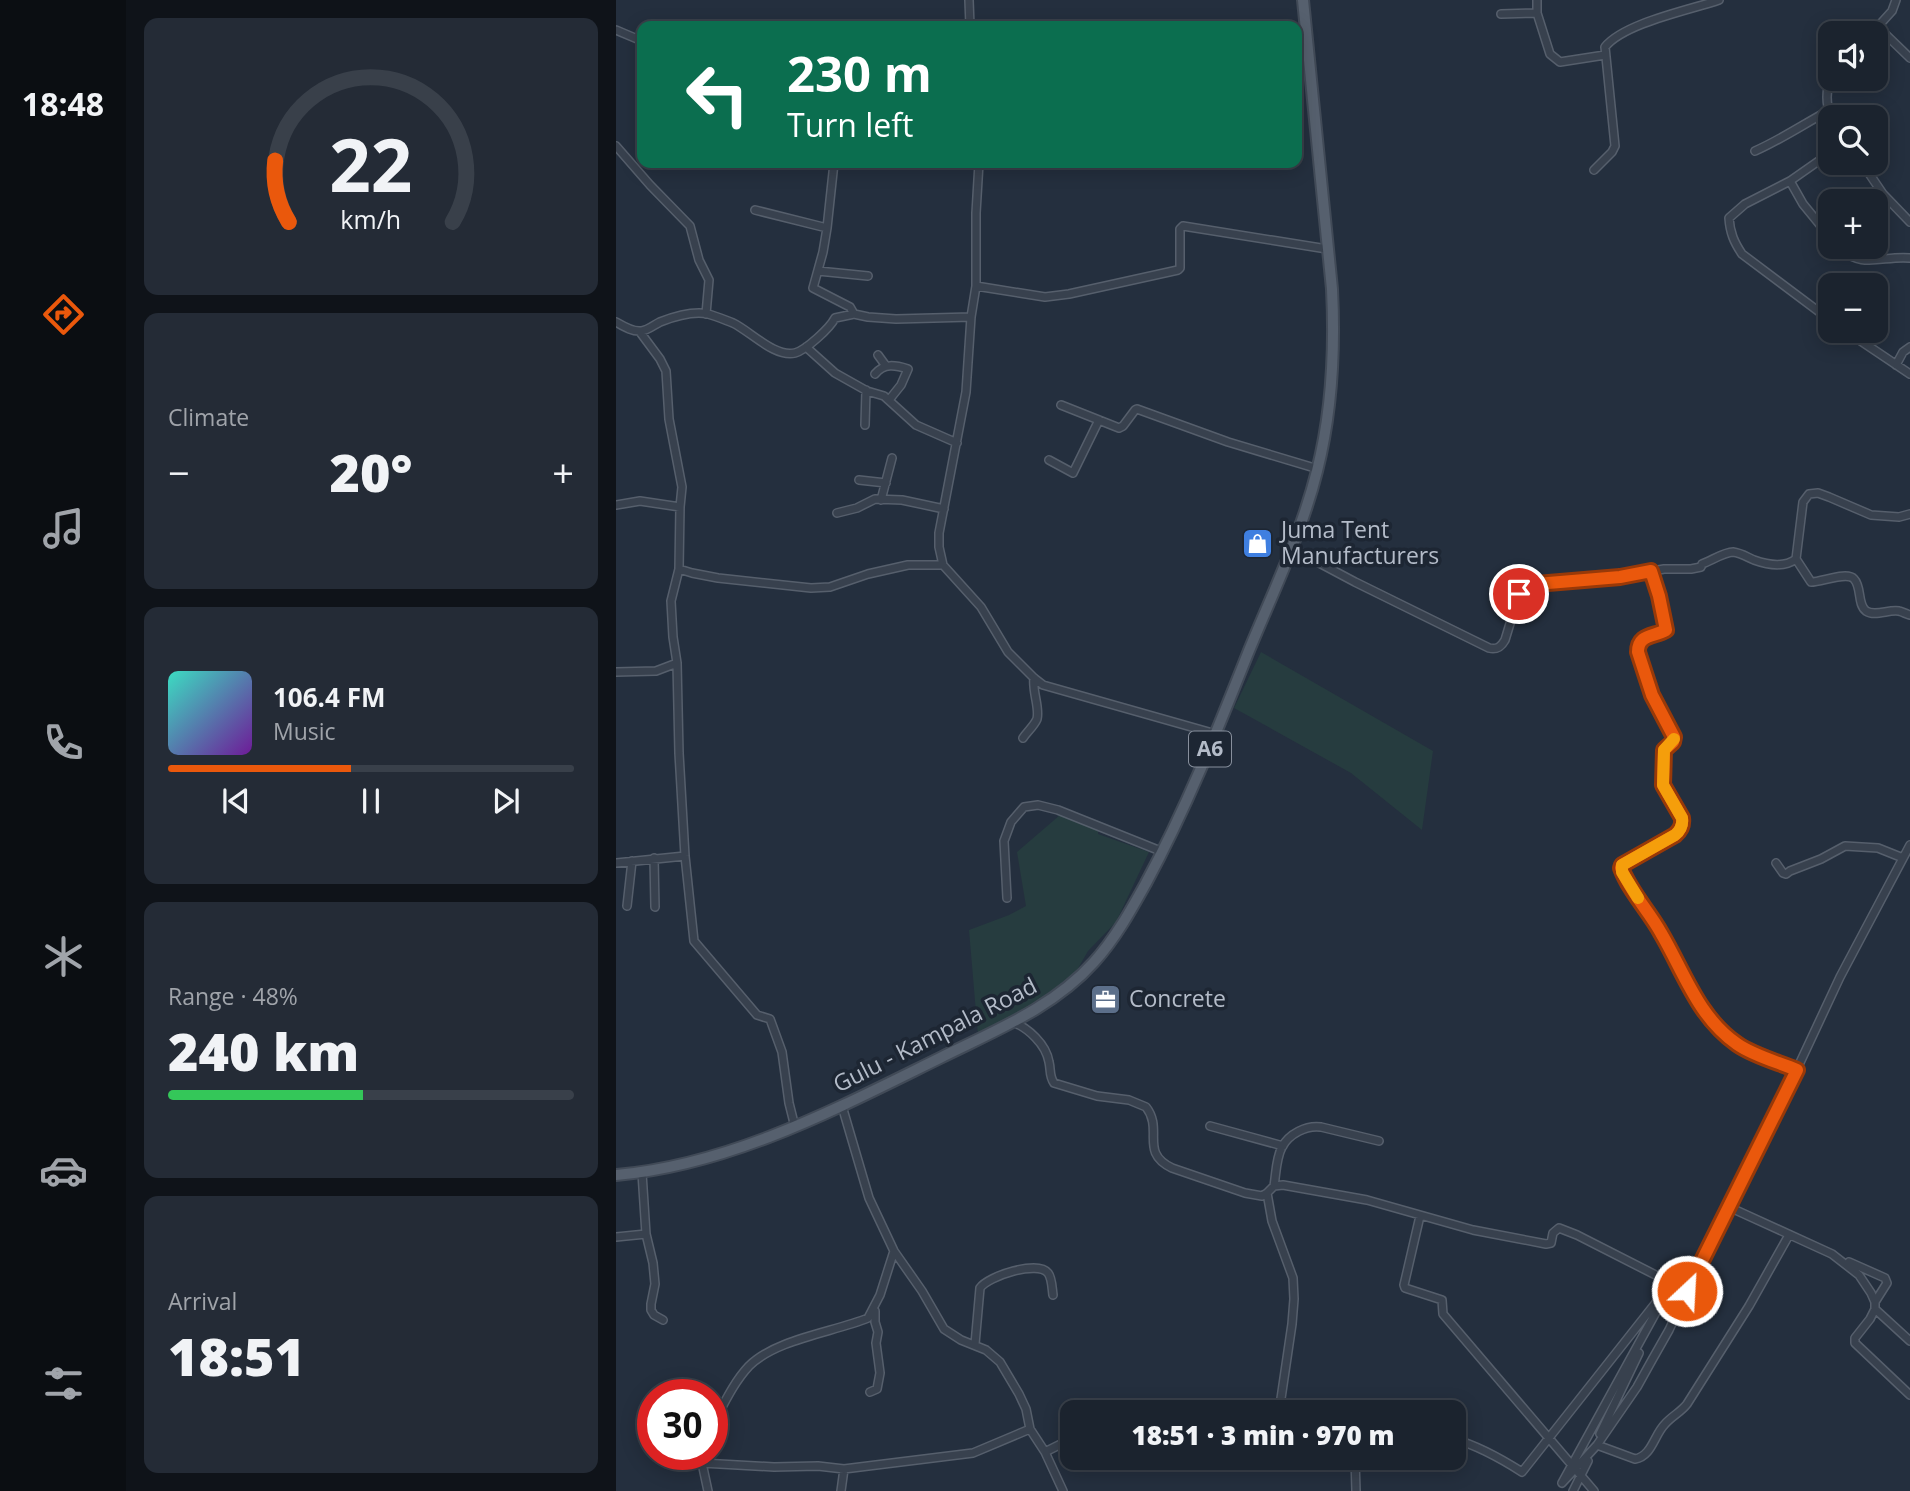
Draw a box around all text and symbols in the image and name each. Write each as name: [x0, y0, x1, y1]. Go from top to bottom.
map controls: [1818, 21, 1888, 343]
button: sound: [1818, 21, 1888, 91]
text: 230 m: [787, 40, 932, 106]
icon: left: [672, 49, 763, 140]
text: 18:48: [22, 82, 104, 125]
text: Turn left: [787, 103, 913, 146]
button: search: [1818, 105, 1888, 175]
text: 22: [329, 115, 413, 214]
button: +: [1818, 189, 1888, 259]
text: km/h: [341, 202, 401, 236]
button: −: [1818, 273, 1888, 343]
icon: directions: [39, 290, 88, 339]
text: Climate: [168, 401, 249, 433]
text: 20°: [330, 436, 412, 507]
text: −: [168, 446, 190, 498]
text: +: [552, 446, 574, 498]
icon: music: [39, 504, 88, 553]
place label: Juma Tent Manufacturers: [1279, 513, 1439, 571]
shop icon: Juma Tent Manufacturers: [1241, 526, 1275, 560]
pin: [1489, 564, 1549, 624]
icon: arrive: [1500, 575, 1538, 613]
text: 106.4 FM: [273, 679, 385, 715]
text: Music: [273, 715, 336, 747]
icon: phone: [39, 718, 88, 767]
road number: A6: [1189, 732, 1231, 766]
icon: previous: [217, 782, 255, 820]
icon: pause: [352, 782, 390, 820]
icon: next: [487, 782, 525, 820]
icon: climate: [39, 932, 88, 981]
street label: Gulu - Kampala Road: [827, 969, 1042, 1099]
text: Range · 48%: [168, 980, 298, 1012]
office icon: Concrete: [1089, 982, 1123, 1016]
place label: Concrete: [1129, 982, 1226, 1014]
text: 240 km: [168, 1015, 359, 1086]
icon: car: [39, 1146, 88, 1195]
position arrow: [1650, 1254, 1724, 1328]
text: Arrival: [168, 1285, 237, 1317]
text: 18:51: [168, 1320, 305, 1391]
icon: filters: [39, 1359, 88, 1408]
speed limit sign: 30: [637, 1379, 728, 1470]
text: 18:51 · 3 min · 970 m: [1132, 1417, 1394, 1453]

